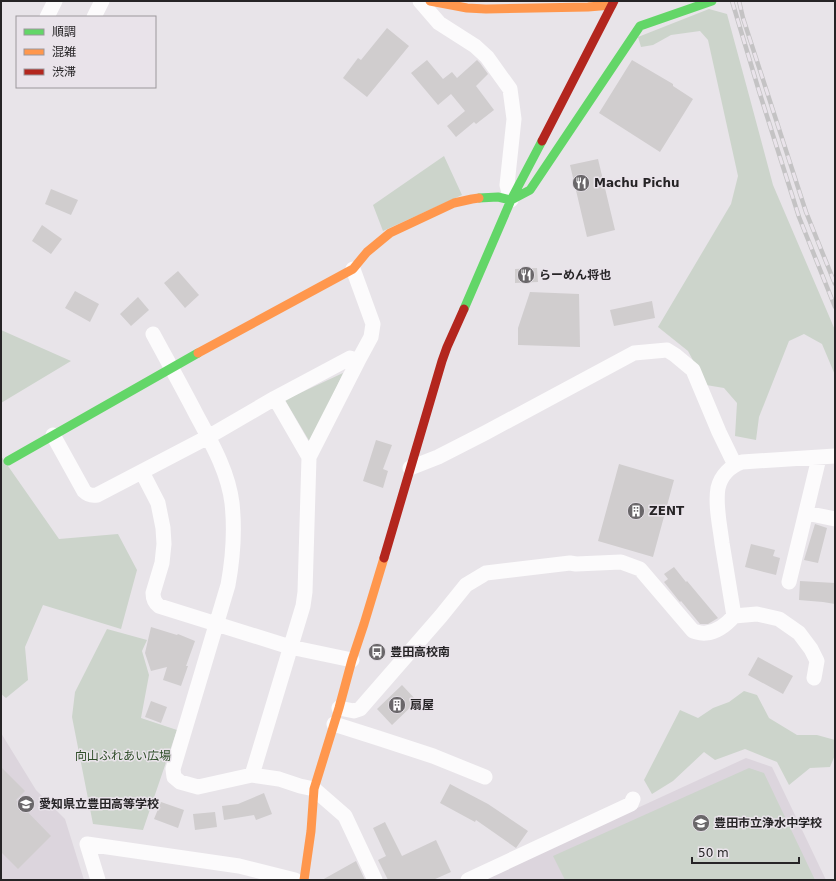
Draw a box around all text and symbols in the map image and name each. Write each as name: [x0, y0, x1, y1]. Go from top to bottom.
legend: [16, 16, 156, 88]
text: 順調: [52, 25, 76, 39]
text: 混雑: [52, 45, 76, 59]
text: 渋滞: [52, 65, 76, 79]
restaurant icon: Machu Pichu: [571, 173, 591, 193]
place label: Machu Pichu: [594, 176, 680, 190]
restaurant icon: らーめん将也: [516, 265, 536, 285]
place label: らーめん将也: [539, 268, 611, 282]
building icon: ZENT: [626, 501, 646, 521]
place label: ZENT: [649, 504, 685, 518]
bus stop icon: 豊田高校南: [367, 642, 387, 662]
place label: 豊田高校南: [390, 645, 450, 659]
building icon: 扇屋: [387, 695, 407, 715]
place label: 扇屋: [410, 698, 434, 712]
park label: 向山ふれあい広場: [75, 749, 171, 763]
school or university icon: 愛知県立豊田高等学校: [16, 794, 36, 814]
place label: 愛知県立豊田高等学校: [39, 797, 159, 811]
school or university icon: 豊田市立浄水中学校: [691, 813, 711, 833]
place label: 豊田市立浄水中学校: [714, 816, 822, 830]
scale bar: [692, 839, 799, 865]
text: 50 m: [698, 846, 729, 860]

